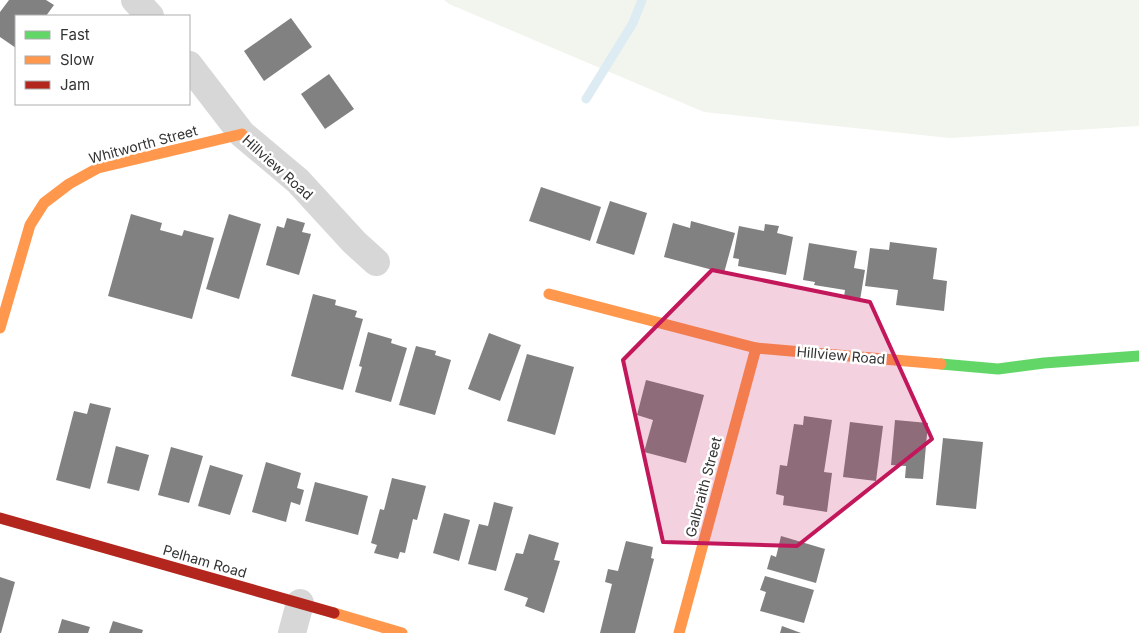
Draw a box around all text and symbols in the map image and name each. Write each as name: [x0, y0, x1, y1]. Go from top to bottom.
legend: [15, 15, 190, 105]
text: Fast: [60, 25, 90, 44]
text: Slow: [60, 50, 94, 69]
text: Jam: [60, 75, 90, 94]
street label: Whitworth Street: [87, 121, 200, 167]
street label: Hillview Road: [239, 131, 317, 203]
street label: Hillview Road: [796, 343, 886, 367]
street label: Galbraith Street: [681, 435, 725, 539]
street label: Pelham Road: [161, 541, 249, 581]

